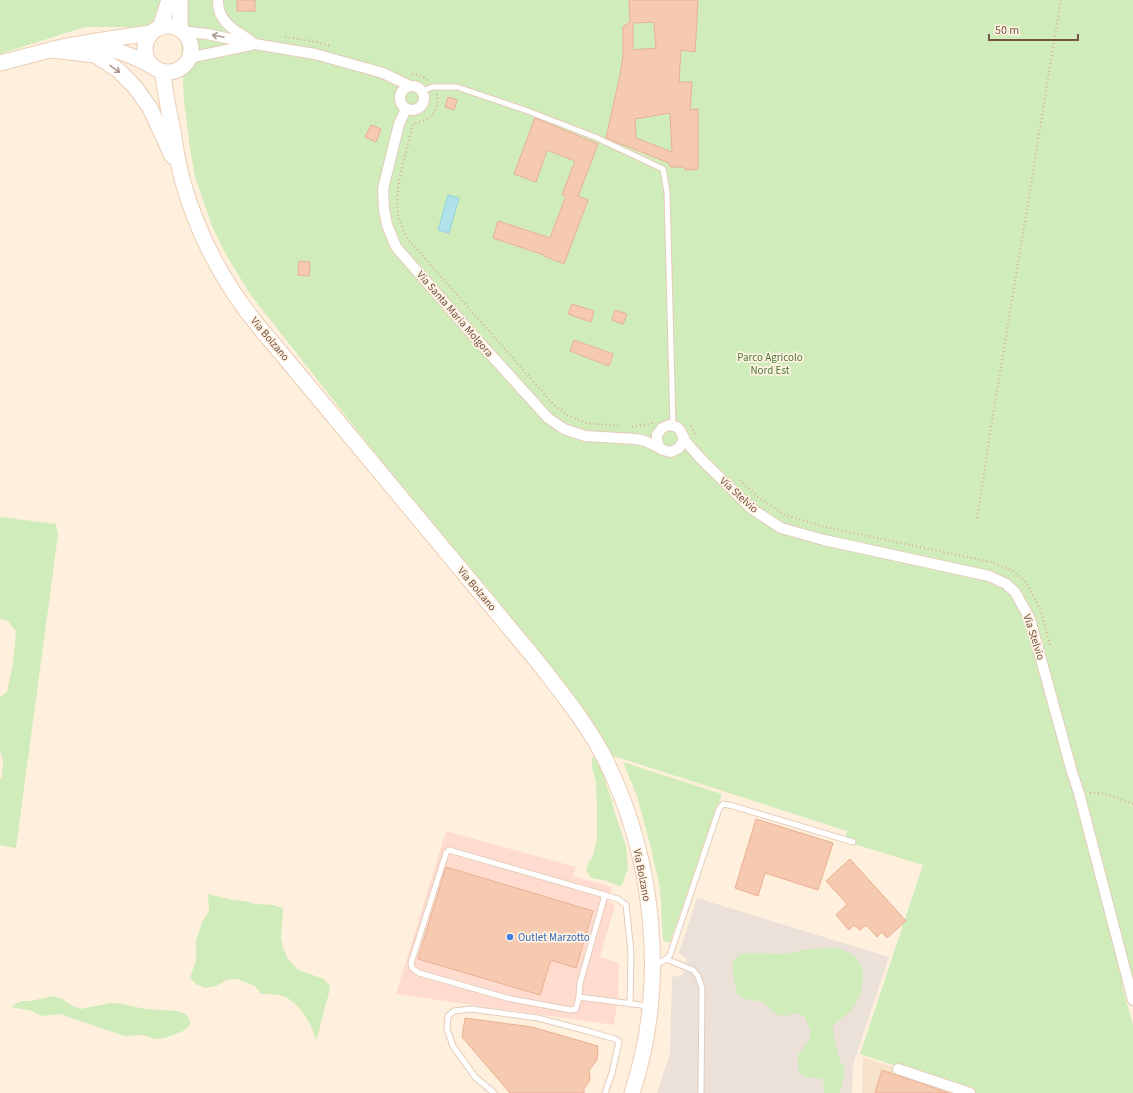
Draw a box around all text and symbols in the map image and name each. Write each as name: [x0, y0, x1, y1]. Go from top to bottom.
scale bar: [989, 16, 1078, 42]
text: 50 m: [995, 22, 1019, 39]
one-way arrow: [212, 31, 225, 39]
one-way arrow: [109, 64, 120, 73]
street label: Via Santa Maria Molgora: [413, 268, 497, 360]
street label: Via Bolzano: [247, 314, 293, 364]
park label: Parco Agricolo Nord Est: [737, 350, 803, 378]
street label: Via Stelvio: [716, 474, 762, 516]
street label: Via Bolzano: [454, 564, 500, 614]
street label: Via Stelvio: [1020, 612, 1048, 662]
street label: Via Bolzano: [630, 847, 654, 903]
place label: Outlet Marzotto: [518, 930, 590, 945]
marker: Outlet Marzotto: [505, 932, 515, 942]

